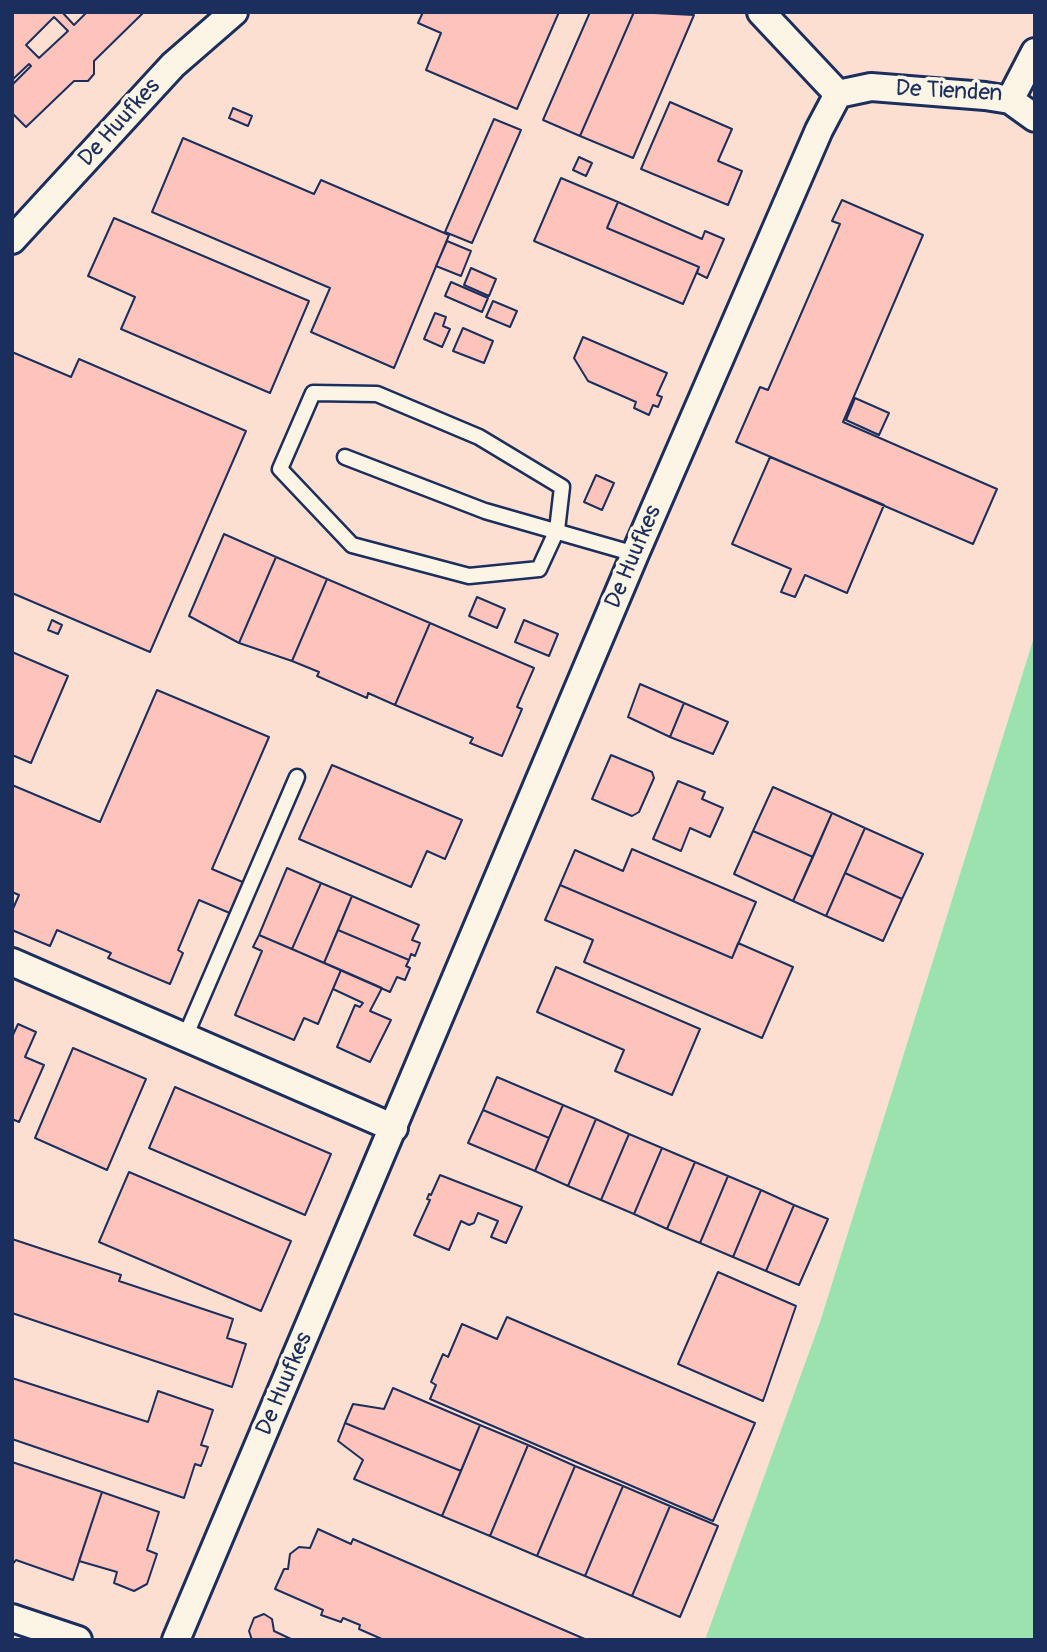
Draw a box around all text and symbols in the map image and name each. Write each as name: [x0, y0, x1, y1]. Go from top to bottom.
street label: De Huufkes: [73, 73, 167, 173]
street label: De Tienden: [895, 75, 1003, 109]
street label: De Huufkes: [600, 501, 668, 613]
street label: De Huufkes: [251, 1328, 319, 1440]

